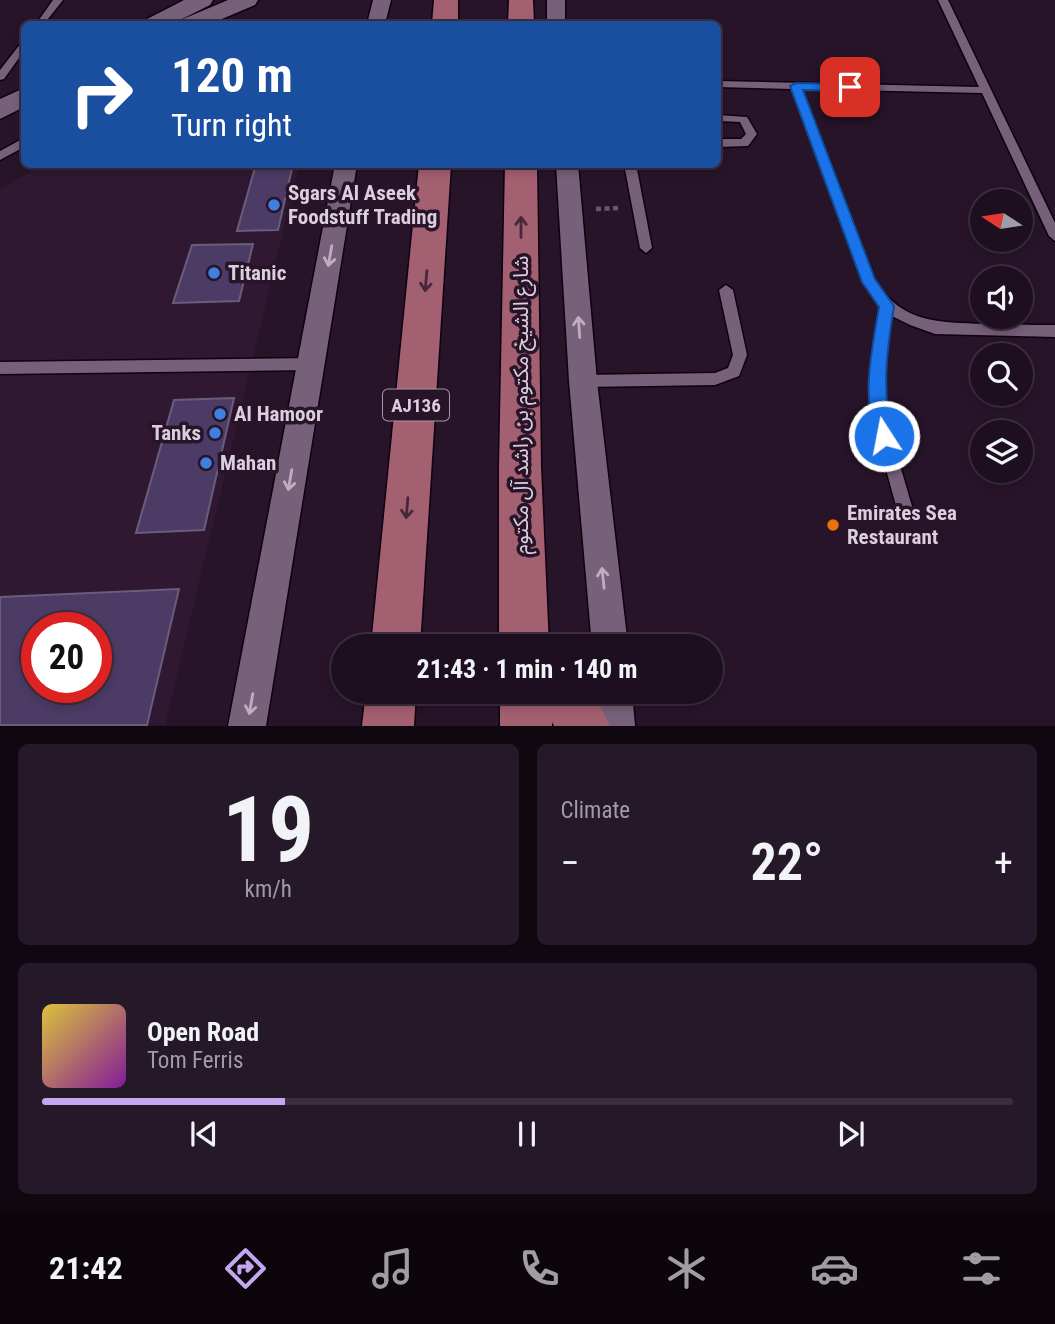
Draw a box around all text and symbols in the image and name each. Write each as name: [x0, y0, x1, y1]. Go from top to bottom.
text: 120 m: [171, 47, 293, 104]
icon: right: [56, 49, 147, 140]
pin: [820, 57, 880, 117]
icon: arrive: [831, 68, 869, 106]
text: Turn right: [171, 106, 292, 144]
place label: Sgars Al Aseek Foodstuff Trading: [288, 181, 437, 229]
north arrow: [970, 189, 1032, 252]
map controls: [970, 189, 1033, 483]
marker: Sgars Al Aseek Foodstuff Trading: [266, 197, 282, 213]
one-way arrow: [514, 216, 528, 239]
one-way arrow: [323, 244, 336, 267]
street label: شارع الشيخ مكتوم بن راشد آل مكتوم: [509, 255, 537, 555]
place label: Titanic: [228, 261, 287, 285]
marker: Titanic: [206, 265, 222, 281]
button: sound: [970, 266, 1033, 329]
one-way arrow: [419, 270, 432, 292]
one-way arrow: [572, 316, 585, 339]
button: search: [970, 343, 1033, 406]
road number: AJ136: [383, 390, 449, 420]
position arrow: [847, 399, 921, 473]
place label: Al Hamoor: [234, 402, 323, 426]
marker: Al Hamoor: [212, 406, 228, 422]
button: layers: [970, 420, 1033, 483]
place label: Tanks: [152, 421, 201, 445]
marker: Tanks: [207, 425, 223, 441]
place label: Mahan: [220, 451, 276, 475]
marker: Mahan: [198, 455, 214, 471]
one-way arrow: [283, 468, 297, 491]
one-way arrow: [400, 496, 413, 519]
place label: Emirates Sea Restaurant: [847, 501, 957, 549]
marker: Emirates Sea Restaurant: [825, 517, 841, 533]
one-way arrow: [596, 567, 609, 590]
speed limit sign: 20: [21, 612, 112, 703]
text: 21:43 · 1 min · 140 m: [417, 654, 637, 684]
one-way arrow: [244, 692, 257, 715]
text: 19: [222, 777, 314, 883]
text: Climate: [561, 797, 630, 824]
text: 22°: [750, 832, 823, 893]
text: −: [561, 841, 580, 885]
text: +: [994, 841, 1013, 885]
text: km/h: [245, 876, 292, 903]
text: Open Road: [147, 1017, 259, 1047]
text: Tom Ferris: [147, 1047, 243, 1074]
icon: previous: [185, 1115, 223, 1153]
icon: pause: [508, 1115, 546, 1153]
icon: next: [832, 1115, 870, 1153]
icon: directions: [221, 1244, 270, 1293]
icon: music: [368, 1244, 417, 1293]
icon: phone: [515, 1244, 564, 1293]
icon: climate: [662, 1244, 711, 1293]
icon: car: [810, 1244, 859, 1293]
icon: filters: [957, 1244, 1006, 1293]
text: 21:42: [49, 1249, 123, 1287]

